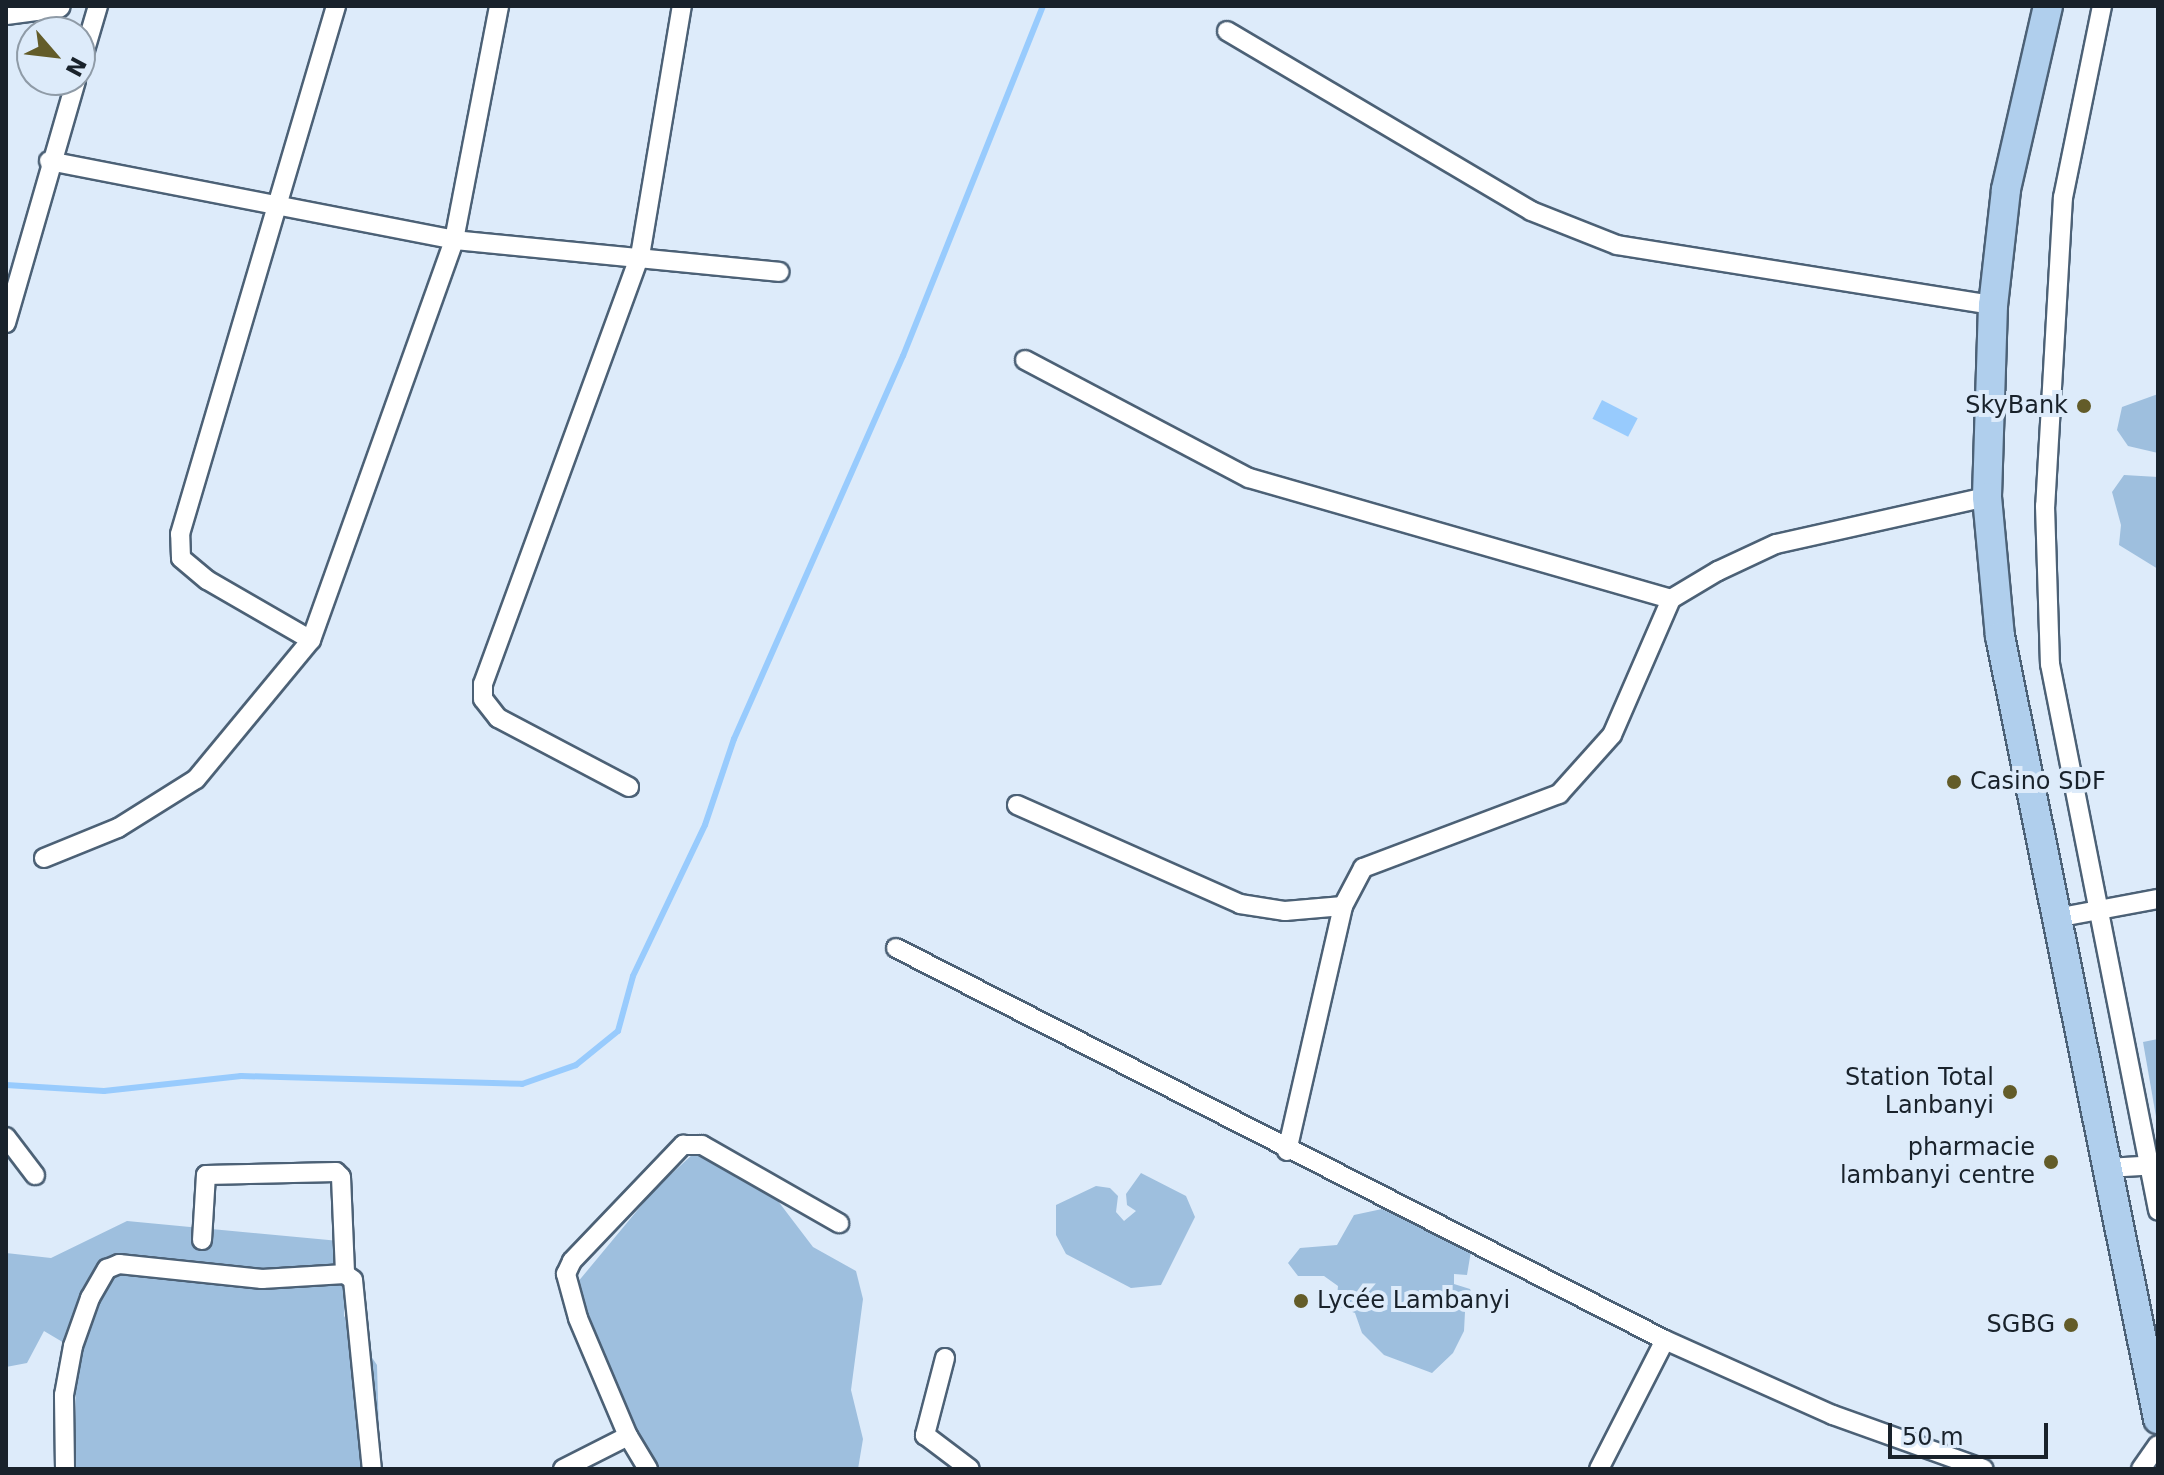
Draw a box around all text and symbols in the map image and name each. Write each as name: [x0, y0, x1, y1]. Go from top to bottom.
north arrow: [16, 16, 96, 96]
text: N: [61, 53, 91, 81]
place label: SkyBank: [1965, 392, 2068, 420]
marker: SkyBank: [2075, 397, 2093, 415]
place label: Casino SDF: [1970, 768, 2106, 796]
marker: Casino SDF: [1945, 773, 1963, 791]
place label: Station Total Lanbanyi: [1845, 1064, 1994, 1120]
marker: Station Total Lanbanyi: [2001, 1083, 2019, 1101]
place label: pharmacie lambanyi centre: [1840, 1134, 2035, 1190]
marker: pharmacie lambanyi centre: [2042, 1153, 2060, 1171]
place label: Lycée Lambanyi: [1317, 1287, 1510, 1315]
marker: Lycée Lambanyi: [1292, 1292, 1310, 1310]
place label: SGBG: [1987, 1311, 2055, 1339]
marker: SGBG: [2062, 1316, 2080, 1334]
scale bar: [1892, 1407, 2052, 1457]
text: 50 m: [1902, 1423, 1964, 1451]

